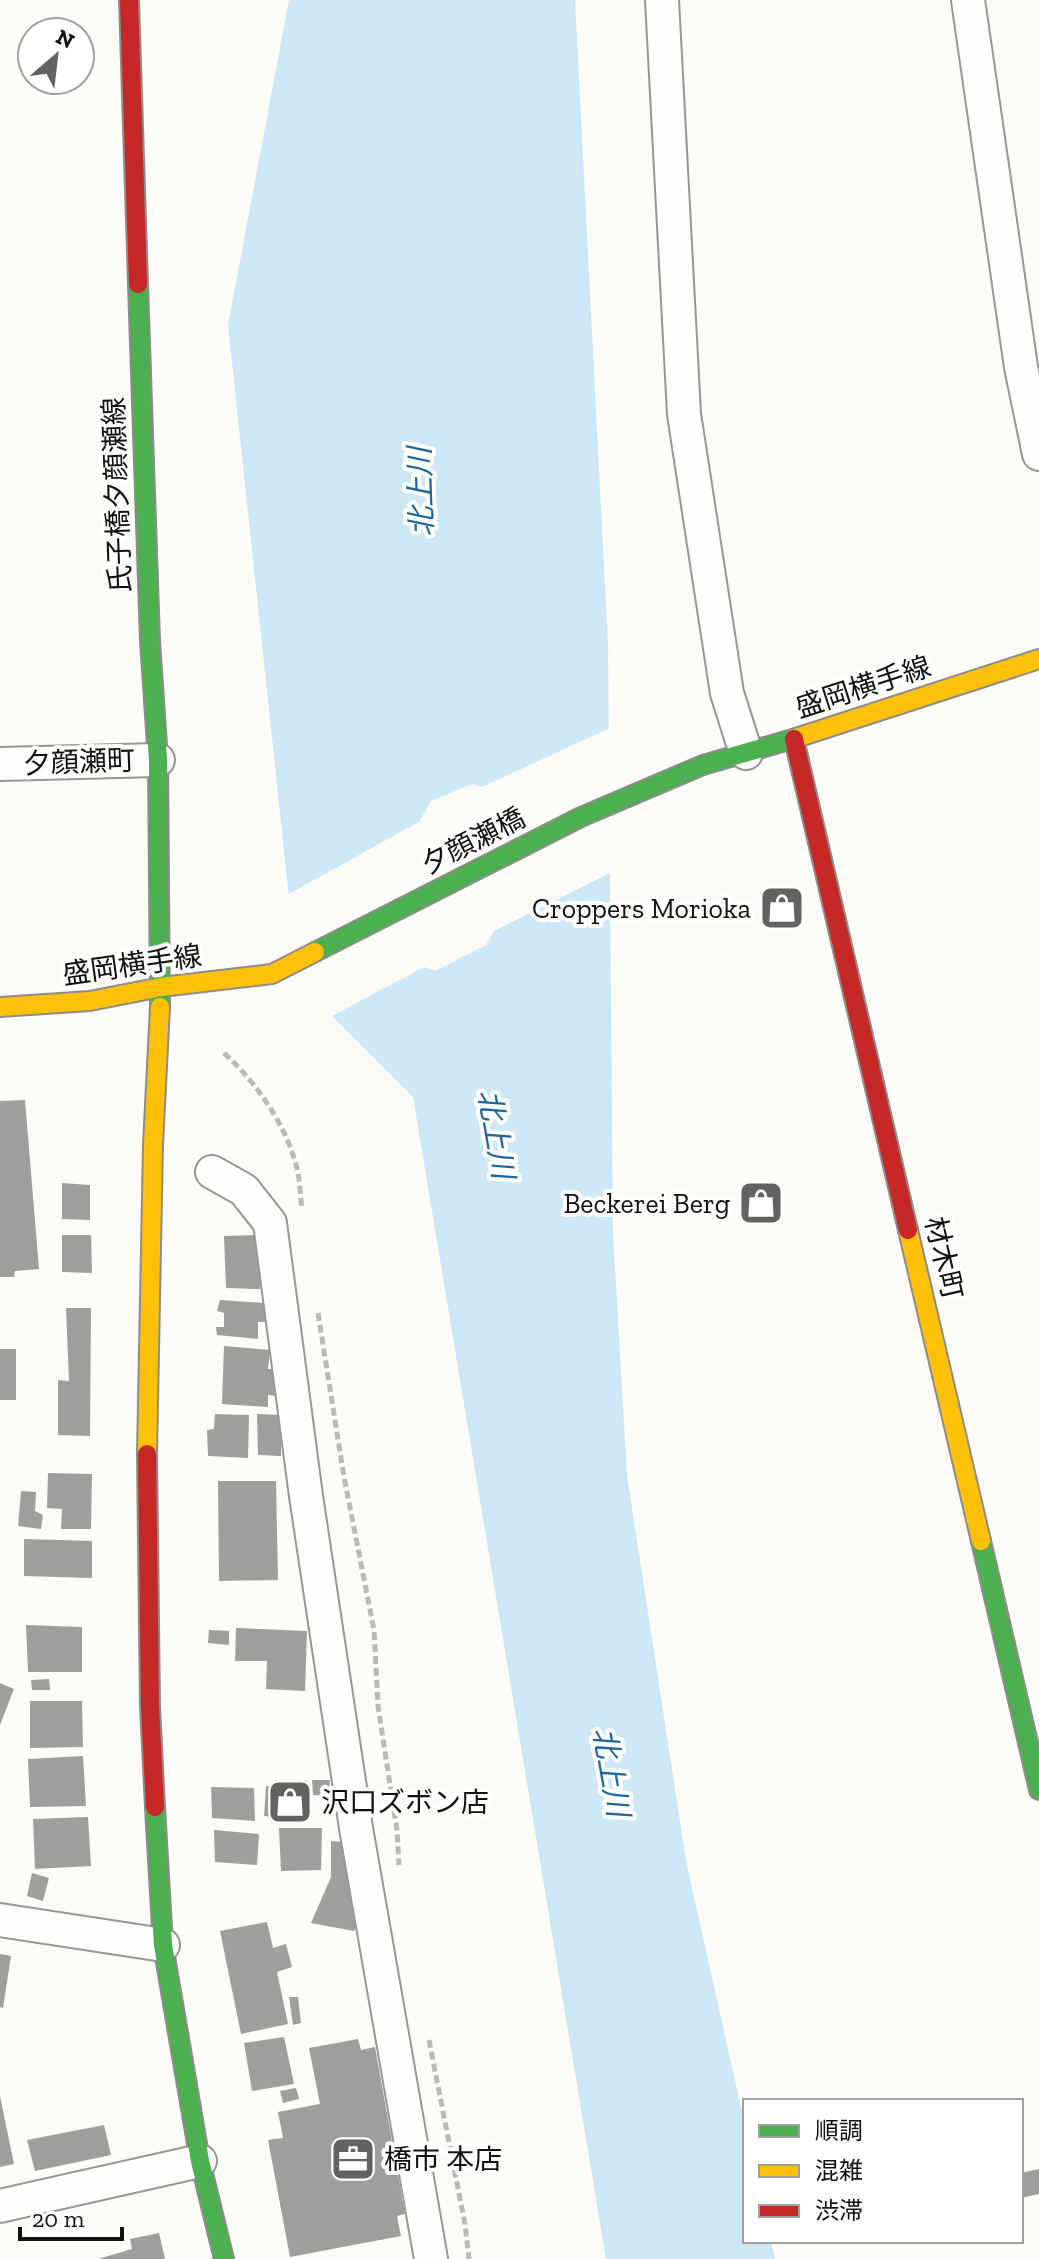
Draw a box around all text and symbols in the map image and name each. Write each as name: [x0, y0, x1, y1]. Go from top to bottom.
north arrow: [16, 16, 96, 96]
text: N: [51, 23, 79, 55]
street label: 氏子橋夕顔瀬線: [97, 396, 137, 594]
water label: 北上川: [401, 443, 441, 538]
street label: 盛岡横手線: [791, 650, 935, 724]
street label: 夕顔瀬町: [22, 744, 136, 780]
street label: 夕顔瀬橋: [416, 801, 530, 881]
shop icon: Croppers Morioka: [758, 884, 806, 932]
place label: Croppers Morioka: [532, 892, 751, 925]
street label: 盛岡横手線: [60, 939, 204, 991]
water label: 北上川: [470, 1087, 522, 1184]
shop icon: Beckerei Berg: [737, 1179, 785, 1227]
place label: Beckerei Berg: [563, 1187, 730, 1220]
street label: 材木町: [918, 1213, 970, 1303]
water label: 北上川: [585, 1725, 637, 1822]
shop icon: 沢口ズボン店: [266, 1778, 314, 1826]
place label: 沢口ズボン店: [321, 1786, 489, 1819]
legend: [743, 2099, 1023, 2243]
text: 順調: [815, 2116, 863, 2145]
office icon: 橋市 本店: [329, 2135, 377, 2183]
place label: 橋市 本店: [384, 2143, 502, 2176]
text: 混雑: [815, 2156, 863, 2185]
scale bar: [20, 2191, 122, 2241]
text: 渋滞: [815, 2196, 863, 2225]
text: 20 m: [32, 2204, 85, 2233]

